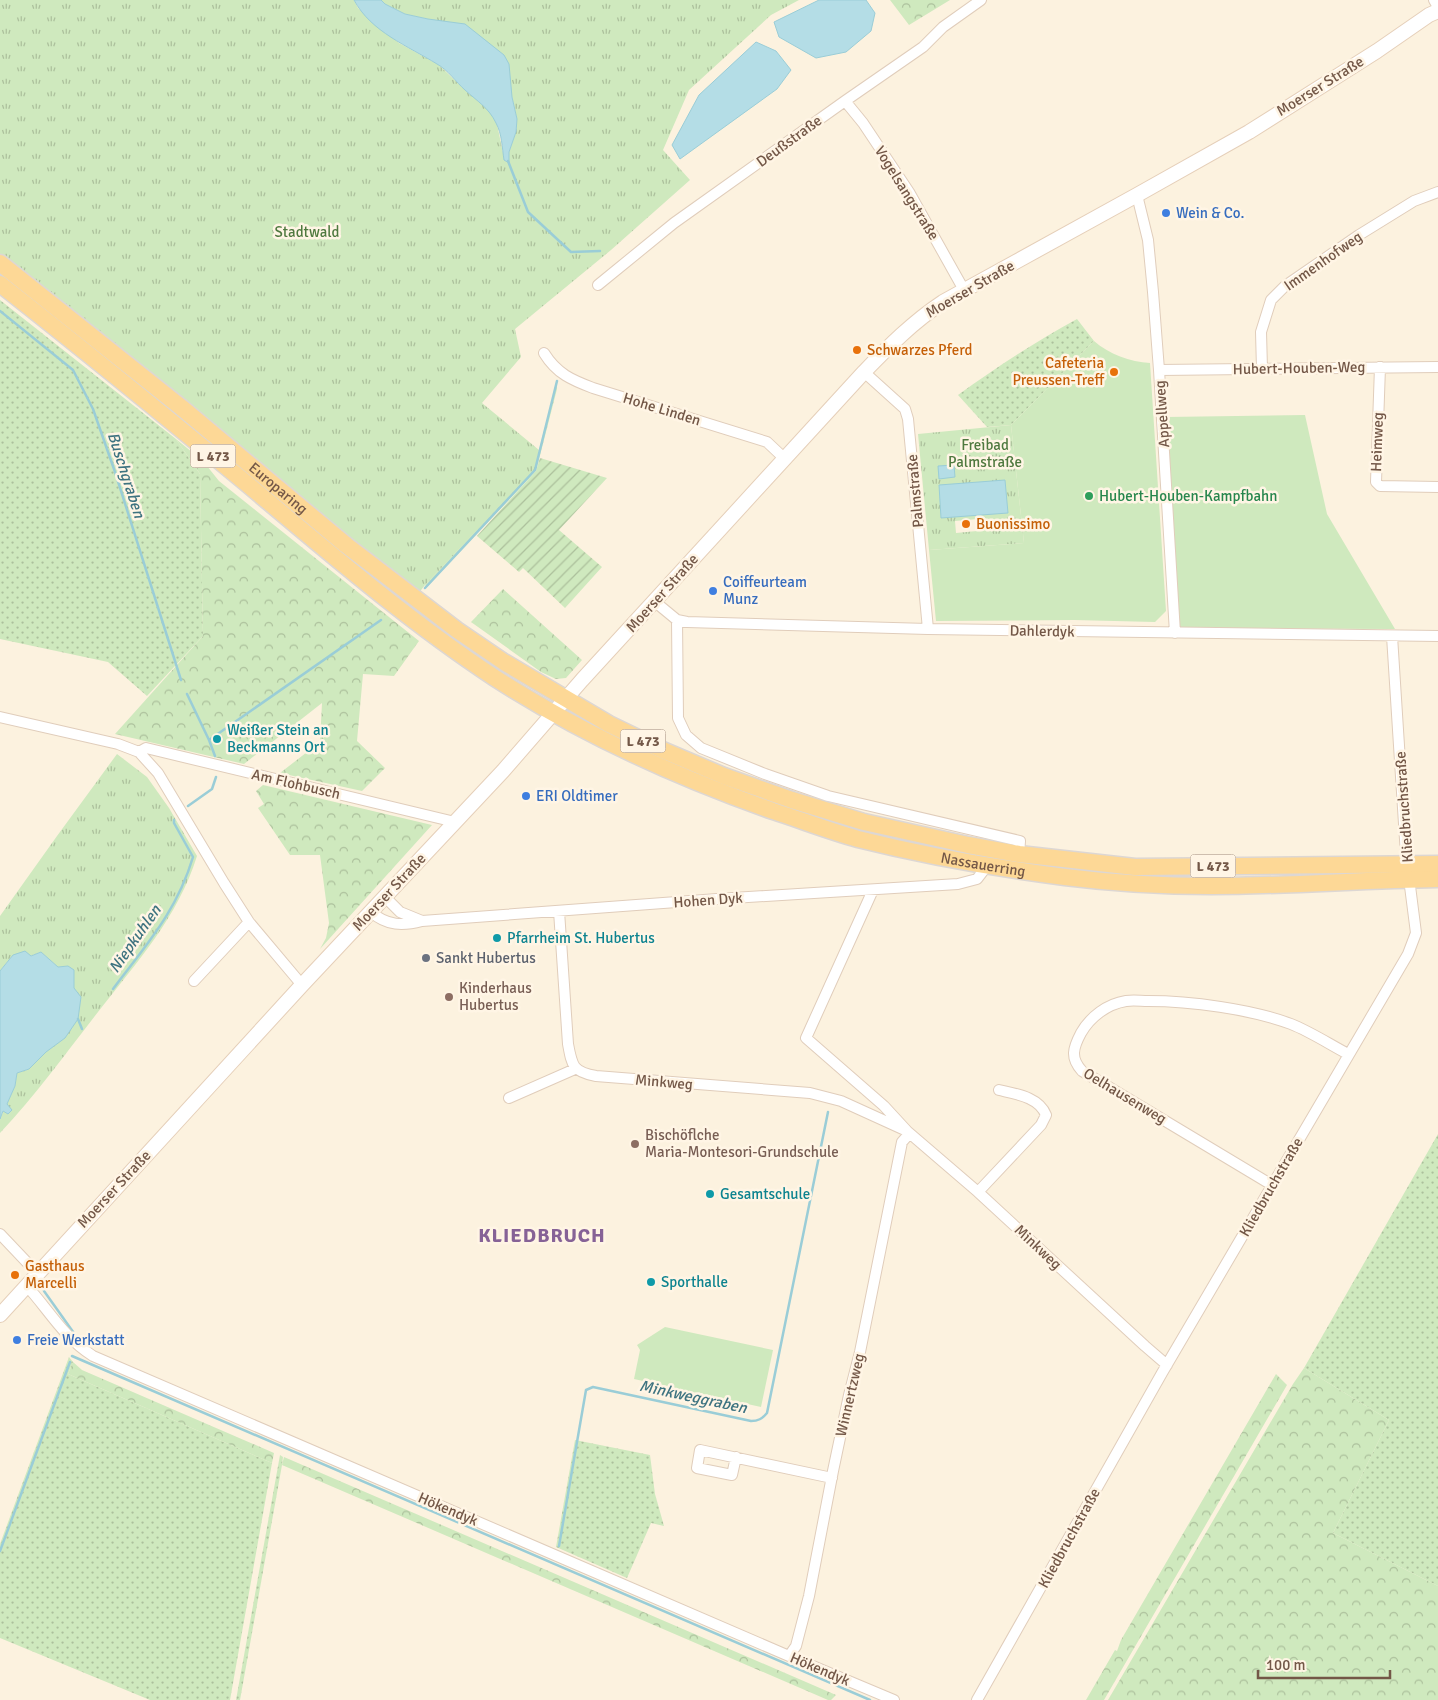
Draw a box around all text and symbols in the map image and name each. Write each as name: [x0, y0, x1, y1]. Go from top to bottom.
street label: Moerser Straße: [1273, 52, 1367, 120]
street label: Deußstraße: [753, 111, 825, 171]
street label: Vogelsangstraße: [871, 143, 943, 243]
place label: Wein & Co.: [1176, 204, 1244, 222]
marker: Wein & Co.: [1160, 207, 1172, 219]
park label: Stadtwald: [275, 223, 340, 241]
street label: Immenhofweg: [1280, 227, 1366, 295]
street label: Moerser Straße: [922, 256, 1018, 322]
place label: Schwarzes Pferd: [867, 341, 973, 359]
marker: Schwarzes Pferd: [851, 344, 863, 356]
place label: Cafeteria Preussen-Treff: [1013, 354, 1105, 389]
street label: Hubert-Houben-Weg: [1233, 358, 1366, 378]
marker: Cafeteria Preussen-Treff: [1108, 366, 1120, 378]
street label: Appellweg: [1151, 380, 1173, 448]
street label: Hohe Linden: [621, 389, 703, 429]
street label: Heimweg: [1367, 412, 1387, 472]
water label: Buschgraben: [103, 429, 150, 522]
park label: Freibad Palmstraße: [948, 436, 1022, 471]
road number: L 473: [190, 444, 236, 468]
street label: Palmstraße: [903, 453, 927, 529]
street label: Europaring: [245, 459, 311, 518]
place label: Hubert-Houben-Kampfbahn: [1099, 487, 1277, 505]
marker: Hubert-Houben-Kampfbahn: [1083, 490, 1095, 502]
place label: Buonissimo: [976, 515, 1050, 533]
marker: Buonissimo: [960, 518, 972, 530]
street label: Moerser Straße: [622, 550, 702, 636]
place label: Coiffeurteam Munz: [723, 573, 807, 608]
marker: Coiffeurteam Munz: [707, 585, 719, 597]
street label: Dahlerdyk: [1009, 621, 1075, 641]
place label: Weißer Stein an Beckmanns Ort: [227, 721, 329, 756]
road number: L 473: [620, 729, 666, 752]
marker: Weißer Stein an Beckmanns Ort: [211, 733, 223, 745]
street label: Kliedbruchstraße: [1391, 751, 1417, 863]
street label: Am Flohbusch: [250, 765, 342, 803]
place label: ERI Oldtimer: [536, 787, 618, 805]
marker: ERI Oldtimer: [520, 790, 532, 802]
street label: Nassauerring: [939, 848, 1027, 880]
street label: Moerser Straße: [349, 850, 429, 934]
road number: L 473: [1190, 854, 1236, 878]
street label: Hohen Dyk: [673, 889, 744, 911]
water label: Niepkuhlen: [104, 900, 166, 977]
place label: Pfarrheim St. Hubertus: [507, 929, 655, 947]
marker: Pfarrheim St. Hubertus: [491, 932, 503, 944]
place label: Sankt Hubertus: [436, 949, 536, 967]
marker: Sankt Hubertus: [420, 952, 432, 964]
place label: Kinderhaus Hubertus: [459, 979, 532, 1014]
marker: Kinderhaus Hubertus: [443, 991, 455, 1003]
street label: Oelhausenweg: [1080, 1064, 1170, 1128]
street label: Minkweg: [634, 1071, 694, 1093]
place label: Bischöflche Maria-Montesori-Grundschule: [645, 1126, 839, 1161]
street label: Kliedbruchstraße: [1235, 1134, 1307, 1240]
marker: Bischöflche Maria-Montesori-Grundschule: [629, 1138, 641, 1150]
street label: Moerser Straße: [74, 1147, 154, 1231]
place label: Gesamtschule: [720, 1185, 810, 1203]
marker: Gesamtschule: [704, 1188, 716, 1200]
street label: Minkweg: [1011, 1221, 1065, 1273]
district label: KLIEDBRUCH: [478, 1223, 606, 1248]
place label: Gasthaus Marcelli: [25, 1257, 85, 1292]
marker: Gasthaus Marcelli: [9, 1269, 21, 1281]
place label: Sporthalle: [661, 1273, 728, 1291]
marker: Sporthalle: [645, 1276, 657, 1288]
place label: Freie Werkstatt: [27, 1331, 125, 1349]
marker: Freie Werkstatt: [11, 1334, 23, 1346]
street label: Winnertzweg: [832, 1352, 868, 1438]
water label: Minkweggraben: [637, 1376, 750, 1418]
street label: Kliedbruchstraße: [1034, 1485, 1104, 1591]
street label: Hökendyk: [415, 1488, 481, 1530]
street label: Hökendyk: [787, 1648, 853, 1690]
scale bar: [1258, 1648, 1390, 1680]
text: 100 m: [1266, 1656, 1306, 1674]

